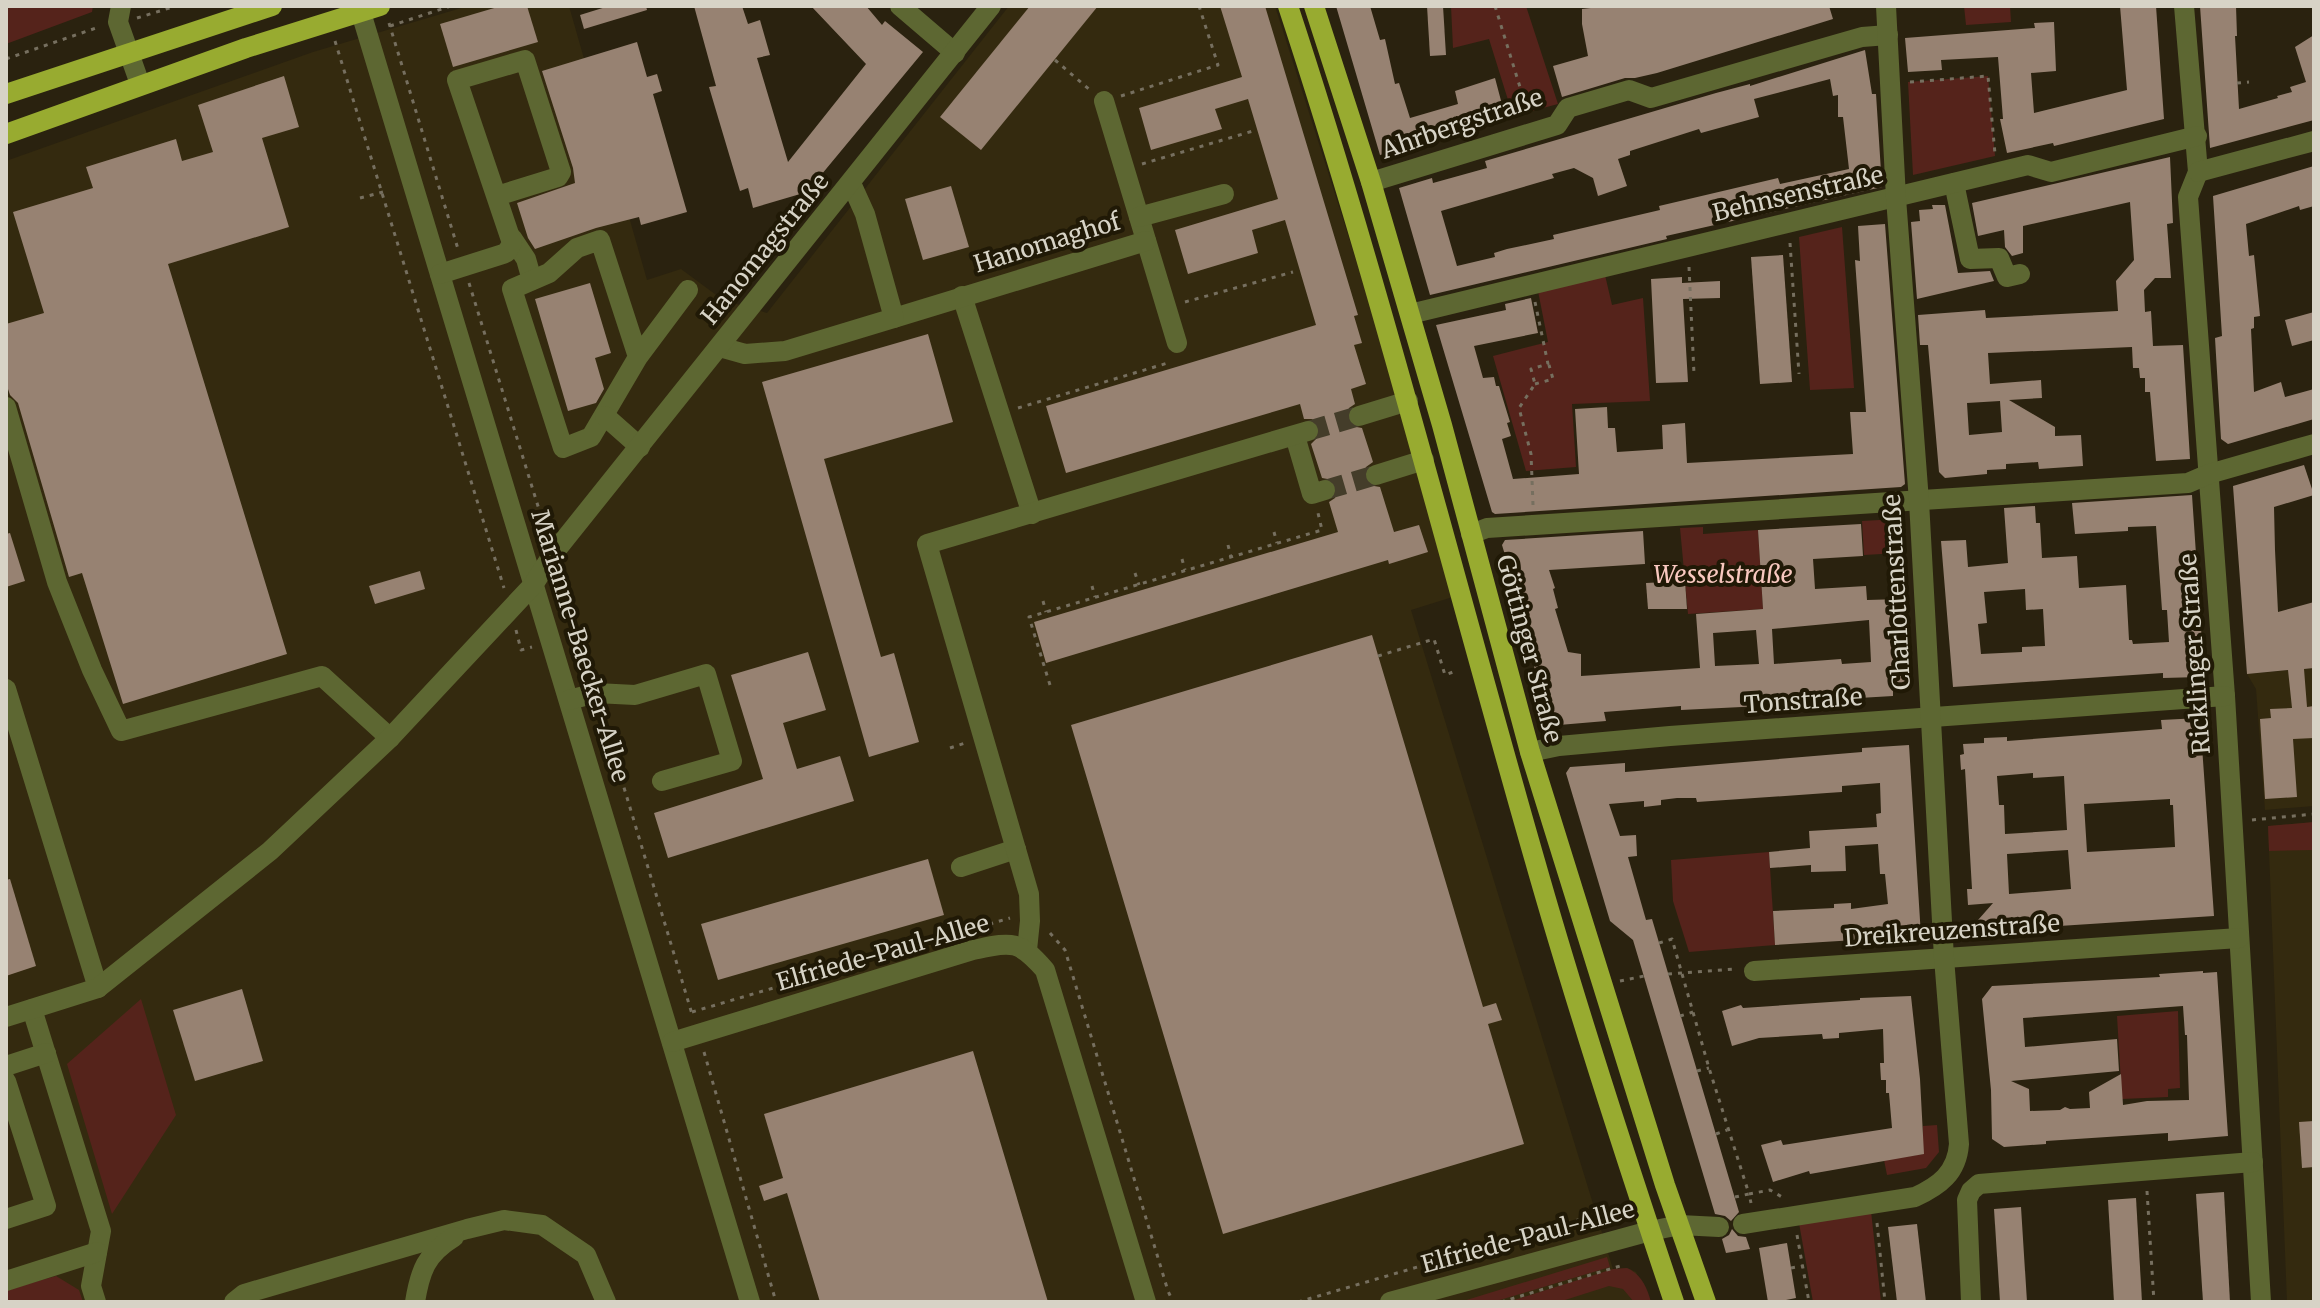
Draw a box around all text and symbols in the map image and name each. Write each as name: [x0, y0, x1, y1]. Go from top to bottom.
street label: Ahrbergstraße: [1376, 81, 1547, 166]
street label: Behnsenstraße: [1709, 159, 1886, 228]
street label: Hanomagstraße: [694, 167, 835, 331]
street label: Hanomaghof: [970, 205, 1125, 279]
street label: Charlottenstraße: [1876, 493, 1917, 691]
street label: Marianne-Baecker-Allee: [524, 506, 637, 786]
street label: Göttinger Straße: [1489, 552, 1569, 746]
street label: Ricklinger Straße: [2172, 553, 2217, 755]
park label: Wesselstraße: [1653, 559, 1793, 590]
street label: Tonstraße: [1743, 681, 1863, 720]
street label: Elfriede-Paul-Allee: [773, 907, 993, 998]
street label: Dreikreuzenstraße: [1843, 908, 2061, 954]
street label: Elfriede-Paul-Allee: [1418, 1193, 1638, 1280]

